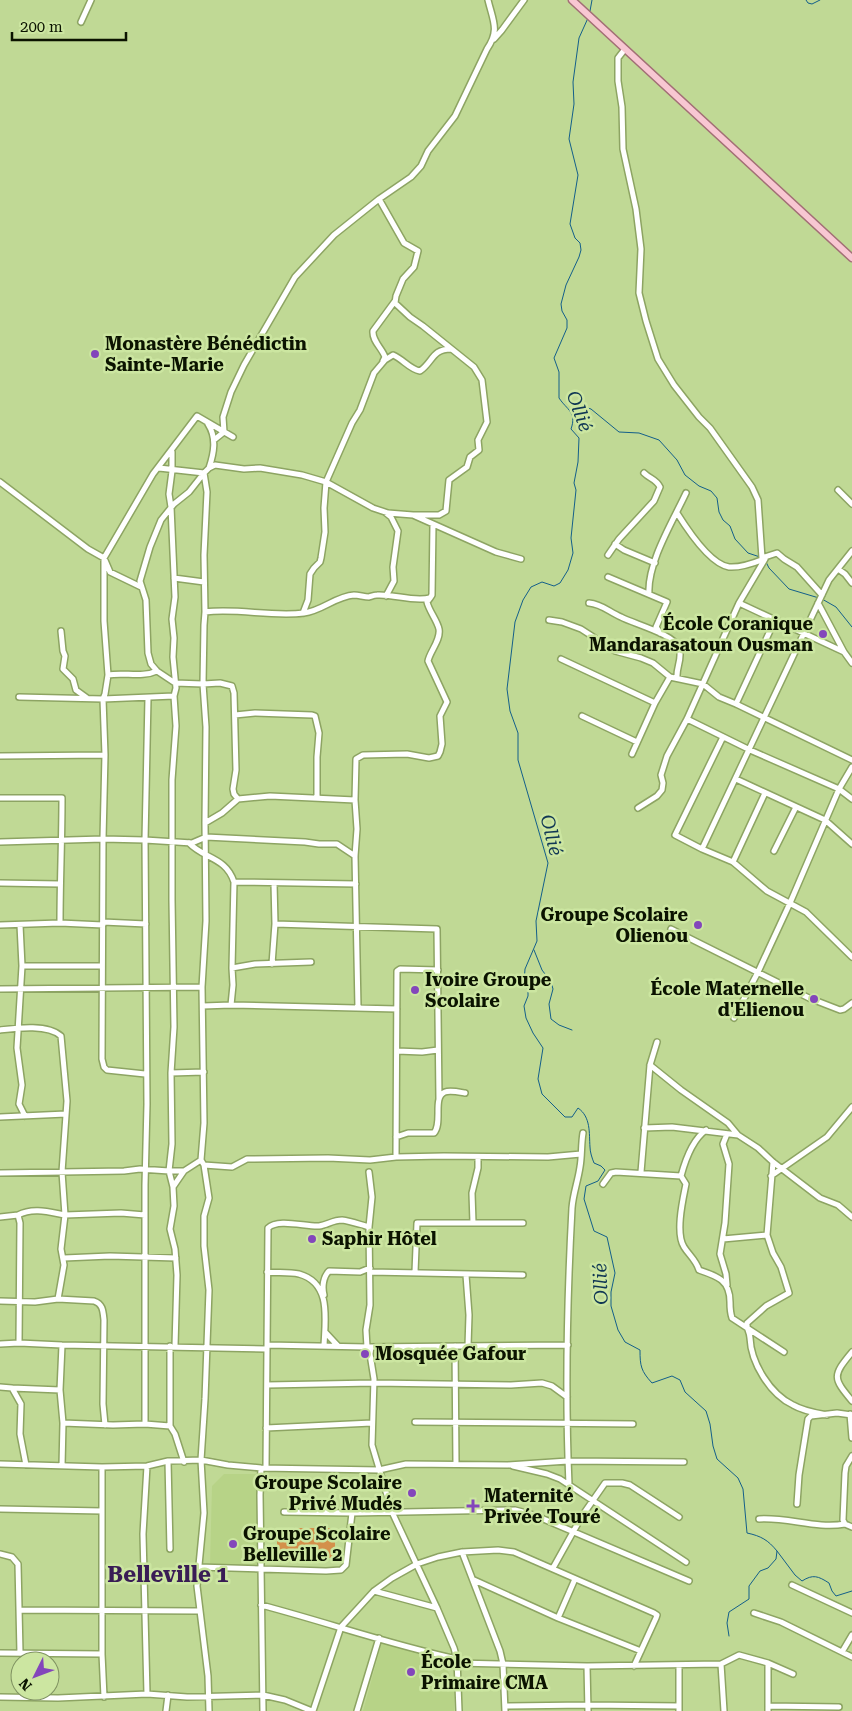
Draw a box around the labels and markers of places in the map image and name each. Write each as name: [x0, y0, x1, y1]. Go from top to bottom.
place label: Monastère Bénédictin Sainte-Marie: [105, 333, 307, 375]
marker: Monastère Bénédictin Sainte-Marie: [89, 348, 101, 360]
place label: École Coranique Mandarasatoun Ousman: [589, 612, 813, 655]
marker: École Coranique Mandarasatoun Ousman: [817, 628, 829, 640]
place label: Groupe Scolaire Olienou: [540, 904, 688, 946]
marker: Groupe Scolaire Olienou: [692, 919, 704, 931]
place label: Ivoire Groupe Scolaire: [425, 969, 552, 1011]
place label: École Maternelle d'Elienou: [651, 977, 804, 1020]
marker: Ivoire Groupe Scolaire: [409, 984, 421, 996]
marker: École Maternelle d'Elienou: [808, 993, 820, 1005]
place label: Saphir Hôtel: [322, 1228, 437, 1249]
marker: Saphir Hôtel: [306, 1233, 318, 1245]
place label: Mosquée Gafour: [375, 1343, 526, 1364]
marker: Mosquée Gafour: [359, 1348, 371, 1360]
place label: Groupe Scolaire Privé Mudés: [254, 1472, 402, 1514]
place label: Maternité Privée Touré: [484, 1485, 601, 1527]
marker: Groupe Scolaire Privé Mudés: [406, 1487, 418, 1499]
marker: Maternité Privée Touré: [466, 1499, 480, 1513]
place label: Groupe Scolaire Belleville 2: [243, 1523, 391, 1565]
marker: Groupe Scolaire Belleville 2: [227, 1538, 239, 1550]
place label: École Primaire CMA: [421, 1650, 548, 1693]
marker: École Primaire CMA: [405, 1666, 417, 1678]

